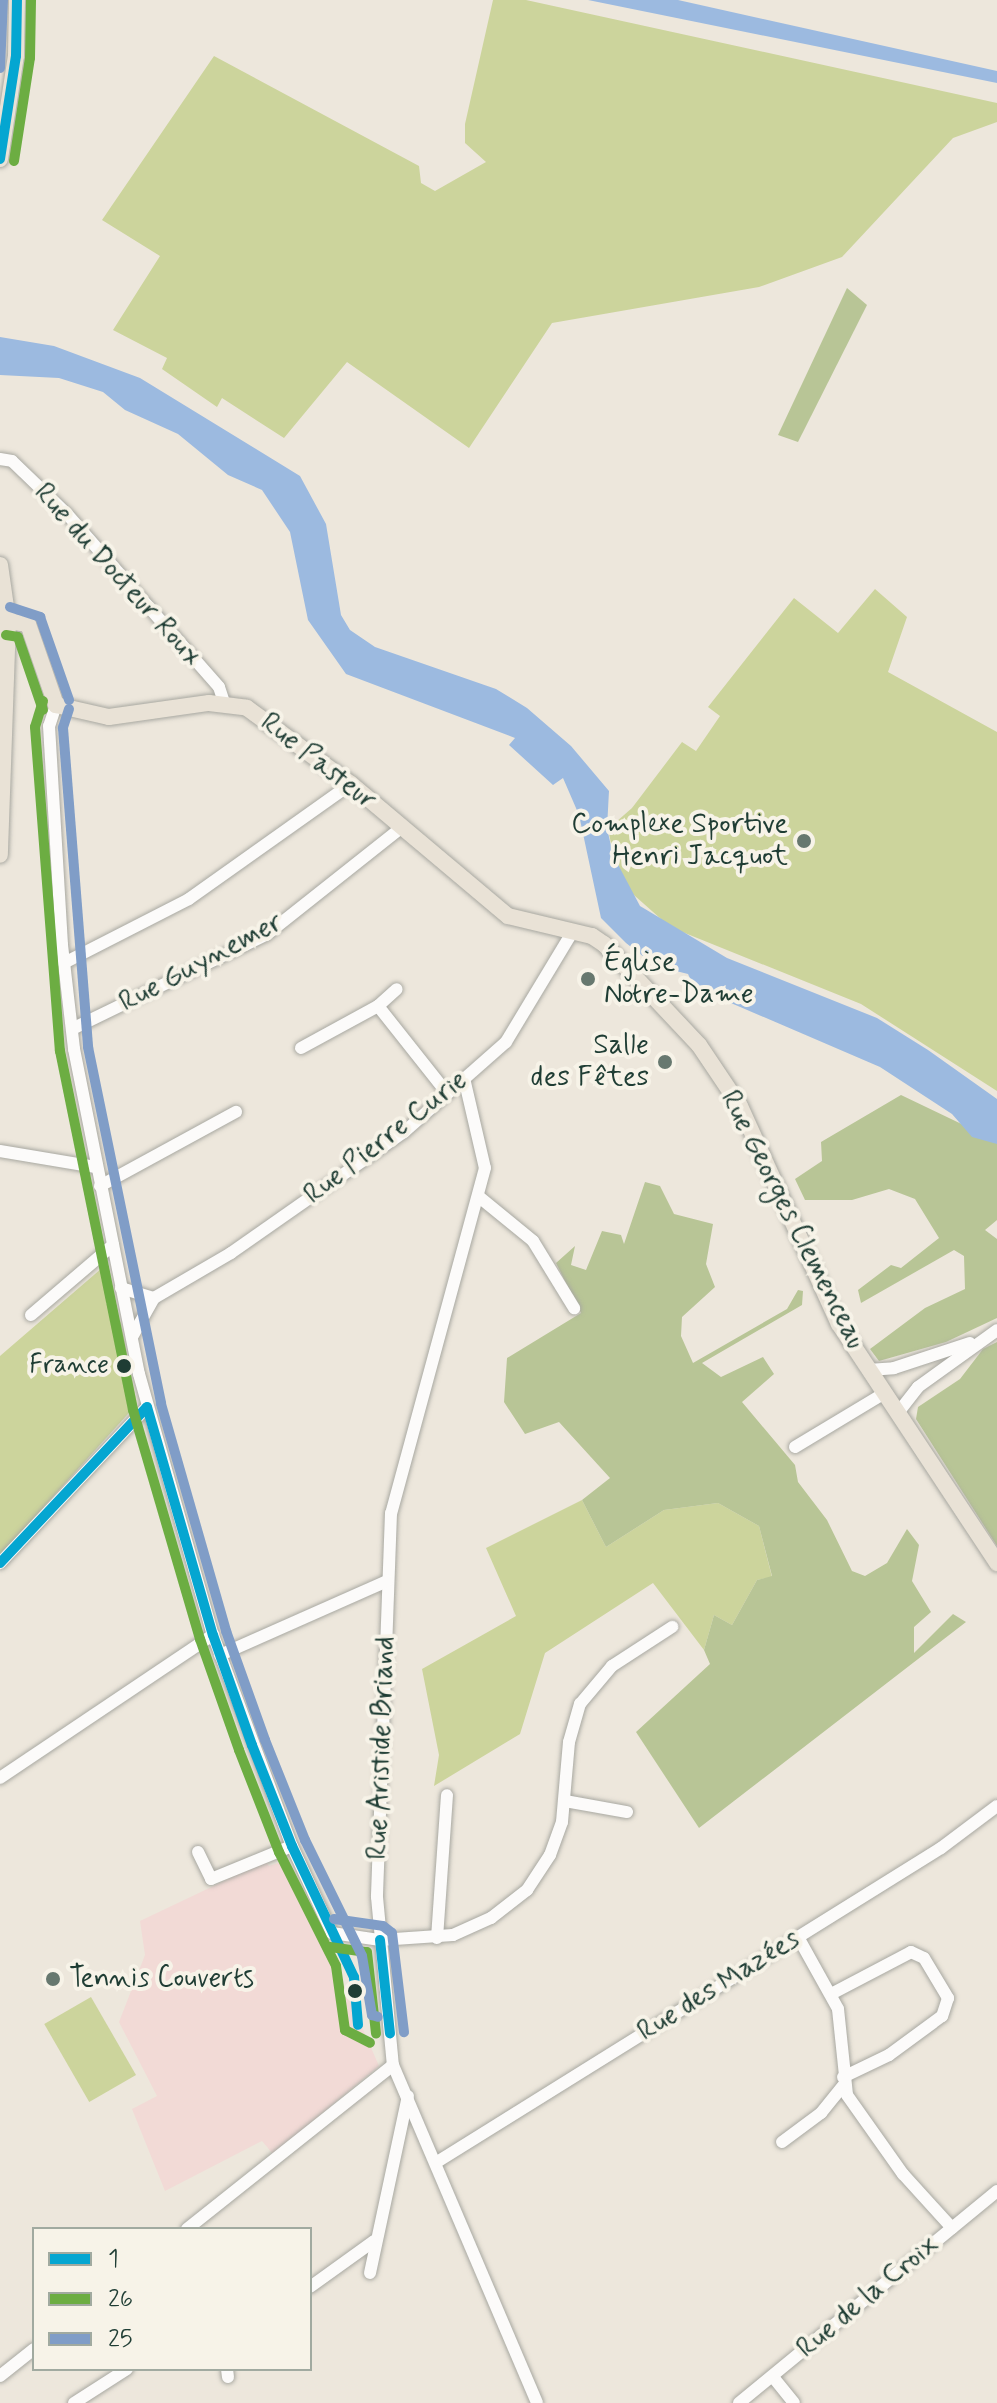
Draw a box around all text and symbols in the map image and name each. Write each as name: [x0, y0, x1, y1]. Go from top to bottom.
street label: Rue du Docteur Roux: [27, 478, 207, 672]
street label: Rue Pasteur: [255, 707, 381, 817]
place label: Complexe Sportive Henri Jacquot: [571, 808, 788, 874]
marker: Complexe Sportive Henri Jacquot: [795, 832, 813, 850]
street label: Rue Guynemer: [115, 907, 287, 1019]
place label: Église Notre-Dame: [604, 946, 754, 1012]
marker: Église Notre-Dame: [579, 970, 597, 988]
place label: Salle des Fêtes: [531, 1029, 649, 1095]
marker: Salle des Fêtes: [656, 1053, 674, 1071]
street label: Rue Pierre Curie: [300, 1066, 472, 1210]
street label: Rue Georges Clemenceau: [709, 1079, 875, 1361]
place label: France: [29, 1350, 109, 1382]
marker: France: [116, 1358, 132, 1374]
street label: Rue Aristide Briand: [361, 1634, 403, 1862]
street label: Rue des Mazées: [630, 1922, 808, 2050]
place label: Tennis Couverts: [69, 1962, 267, 1996]
marker: Tennis Couverts: [44, 1970, 62, 1988]
unlabelled marker: [347, 1983, 363, 1999]
legend: [32, 2227, 312, 2371]
street label: Rue de la Croix: [789, 2227, 947, 2367]
text: 1: [108, 2244, 119, 2275]
text: 26: [108, 2284, 133, 2315]
text: 25: [108, 2324, 133, 2355]

